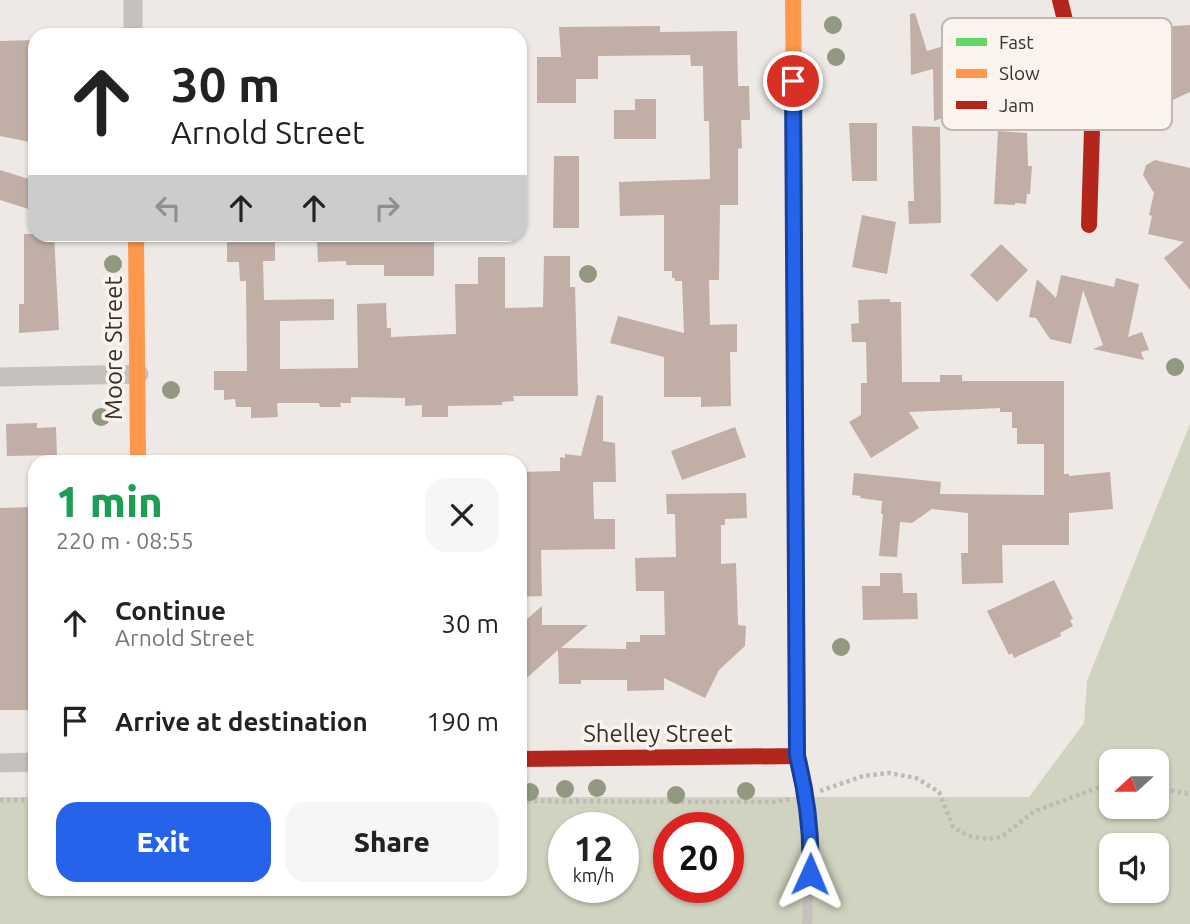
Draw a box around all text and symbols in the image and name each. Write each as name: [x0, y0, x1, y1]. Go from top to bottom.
legend: [942, 18, 1172, 130]
text: Fast: [999, 31, 1034, 53]
pin: [763, 51, 823, 111]
icon: ahead: [56, 56, 147, 147]
text: 30 m: [171, 56, 280, 111]
icon: arrive: [774, 62, 812, 100]
text: Slow: [999, 62, 1040, 84]
text: Jam: [999, 94, 1035, 116]
text: Arnold Street: [171, 114, 365, 150]
icon: left: [149, 189, 187, 227]
icon: ahead: [222, 189, 260, 227]
icon: ahead: [295, 189, 333, 227]
icon: right: [368, 189, 406, 227]
street label: Moore Street: [100, 276, 127, 420]
text: 1 min: [56, 478, 163, 525]
button: close: [425, 478, 499, 552]
text: 220 m · 08:55: [56, 528, 194, 553]
text: Continue: [115, 596, 226, 625]
icon: ahead: [56, 604, 94, 642]
text: 30 m: [441, 609, 499, 638]
text: Arnold Street: [115, 625, 254, 650]
icon: arrive: [56, 702, 94, 740]
text: Arrive at destination: [115, 707, 368, 736]
text: 190 m: [427, 707, 499, 736]
street label: Shelley Street: [583, 720, 733, 747]
north arrow: [1099, 749, 1169, 819]
map controls: [1099, 749, 1169, 903]
button: Exit: [56, 802, 271, 882]
button: Share: [285, 802, 499, 882]
speed limit sign: 20: [653, 812, 744, 903]
text: 12: [574, 828, 613, 868]
button: sound: [1099, 833, 1169, 903]
position arrow: [773, 837, 847, 911]
text: km/h: [573, 865, 614, 885]

